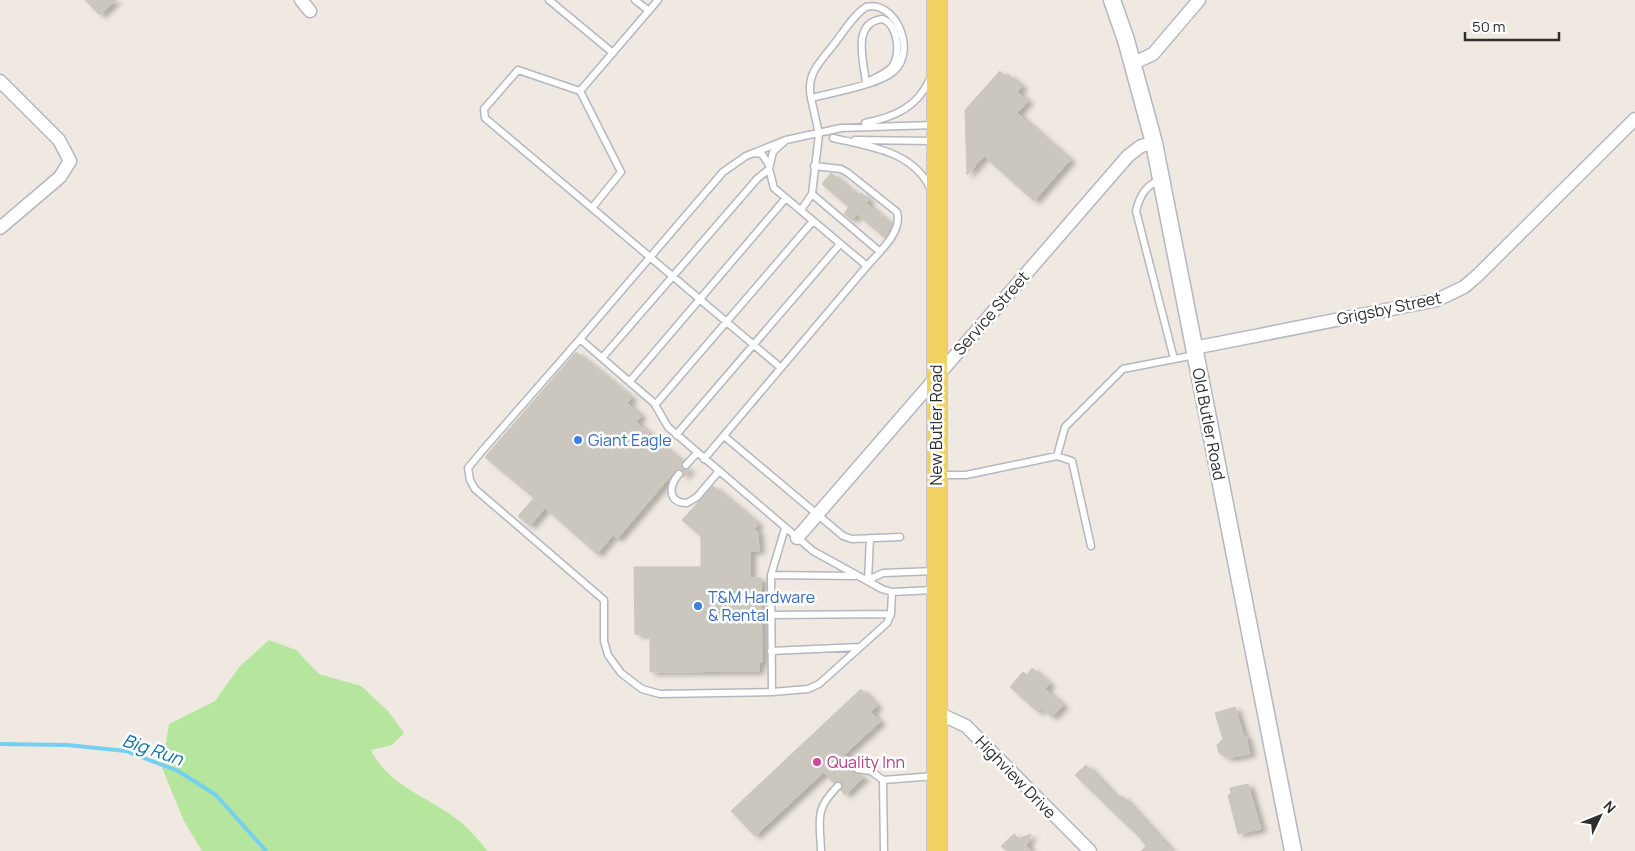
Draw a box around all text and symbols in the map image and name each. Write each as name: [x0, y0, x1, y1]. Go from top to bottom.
scale bar: [1465, 10, 1559, 42]
text: 50 m: [1472, 16, 1506, 37]
street label: Service Street: [948, 266, 1034, 360]
street label: Grigsby Street: [1335, 286, 1443, 330]
street label: New Butler Road: [925, 364, 947, 486]
street label: Old Butler Road: [1187, 366, 1231, 482]
place label: Giant Eagle: [588, 429, 672, 451]
marker: Giant Eagle: [572, 434, 584, 446]
place label: T&M Hardware & Rental: [708, 586, 815, 626]
marker: T&M Hardware & Rental: [692, 600, 704, 612]
water label: Big Run: [120, 728, 188, 771]
street label: Highview Drive: [971, 731, 1061, 823]
place label: Quality Inn: [827, 751, 905, 773]
marker: Quality Inn: [811, 756, 823, 768]
north arrow: [1575, 791, 1625, 841]
text: N: [1599, 797, 1620, 817]

